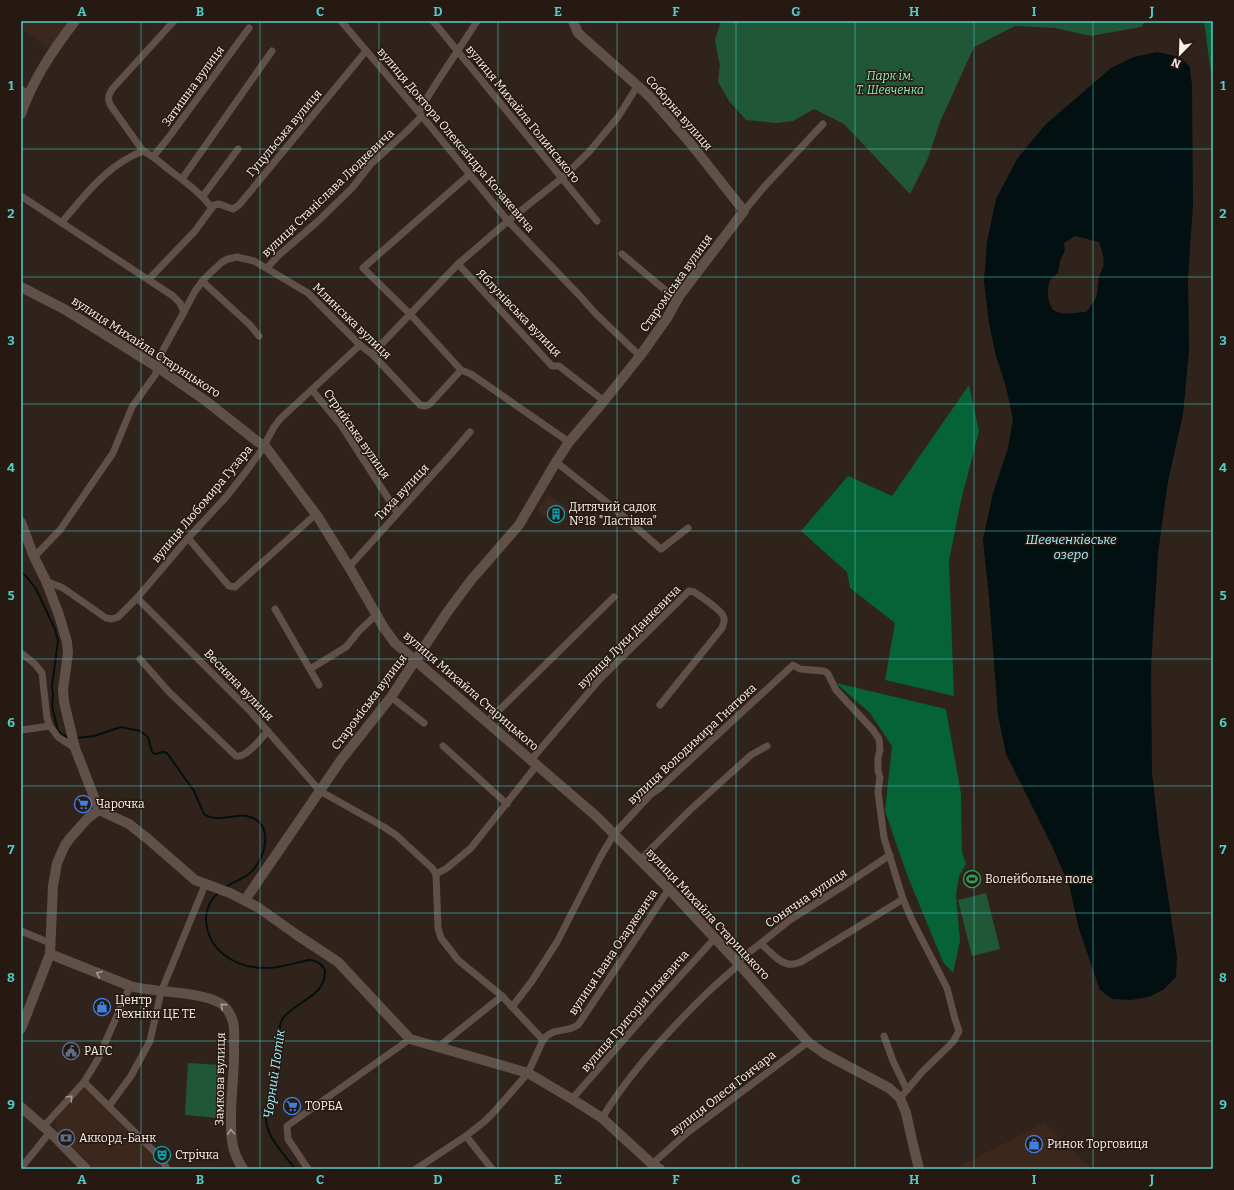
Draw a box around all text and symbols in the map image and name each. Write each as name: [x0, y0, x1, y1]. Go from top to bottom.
text: A: [77, 4, 87, 19]
text: B: [196, 4, 204, 19]
text: C: [316, 4, 324, 19]
text: D: [433, 4, 443, 19]
text: E: [554, 4, 562, 19]
text: F: [672, 4, 680, 19]
text: G: [791, 4, 801, 19]
text: H: [909, 4, 919, 19]
text: I: [1032, 4, 1037, 19]
text: J: [1149, 4, 1155, 19]
north arrow: [1160, 34, 1200, 74]
street label: вулиця Михайла Голинського: [463, 42, 583, 186]
street label: Затишна вулиця: [159, 43, 227, 129]
street label: вулиця Доктора Олександра Козакевича: [374, 45, 538, 236]
text: N: [1169, 55, 1183, 70]
park label: Парк ім. Т. Шевченка: [856, 69, 924, 97]
street label: Соборна вулиця: [643, 73, 715, 154]
text: 1: [8, 78, 14, 93]
text: 1: [1220, 78, 1226, 93]
street label: Гуцульська вулиця: [244, 86, 325, 179]
street label: вулиця Станіслава Людкевича: [259, 126, 397, 260]
text: 2: [7, 206, 15, 221]
text: 2: [1219, 206, 1227, 221]
street label: Староміська вулиця: [637, 231, 715, 335]
street label: Яблунівська вулиця: [474, 266, 565, 360]
street label: Млинська вулиця: [310, 280, 394, 362]
street label: вулиця Михайла Старицького: [69, 294, 223, 400]
text: 3: [7, 333, 15, 348]
text: 3: [1219, 333, 1227, 348]
street label: Стрийська вулиця: [321, 387, 393, 482]
street label: вулиця Любомира Гузара: [149, 442, 255, 566]
text: 4: [7, 460, 15, 475]
text: 4: [1219, 460, 1227, 475]
street label: Тиха вулиця: [372, 461, 432, 523]
place label: Дитячий садок №18 "Ластівка": [569, 500, 657, 528]
building icon: Дитячий садок №18 "Ластівка": [546, 504, 566, 524]
water label: Шевченківське озеро: [1025, 532, 1117, 562]
street label: вулиця Луки Данкевича: [574, 582, 684, 692]
text: 5: [7, 588, 15, 603]
text: 5: [1219, 588, 1227, 603]
street label: вулиця Михайла Старицького: [401, 628, 542, 754]
street label: Весняна вулиця: [201, 646, 277, 724]
street label: Староміська вулиця: [328, 651, 410, 753]
street label: вулиця Володимира Гнатюка: [625, 680, 759, 807]
text: 6: [7, 715, 15, 730]
text: 6: [1219, 715, 1227, 730]
supermarket icon: Чарочка: [73, 794, 93, 814]
place label: Чарочка: [96, 797, 145, 811]
text: 7: [8, 842, 15, 857]
text: 7: [1220, 842, 1227, 857]
street label: вулиця Михайла Старицького: [643, 845, 773, 983]
street label: Сонячна вулиця: [763, 865, 850, 930]
sports icon: Волейбольне поле: [962, 869, 982, 889]
place label: Волейбольне поле: [985, 872, 1093, 886]
street label: вулиця Івана Озаркевича: [566, 886, 661, 1018]
street label: вулиця Григорія Ількевича: [578, 947, 692, 1075]
text: 8: [7, 970, 15, 985]
one-way arrow: [95, 970, 102, 978]
text: 8: [1219, 970, 1227, 985]
place label: Центр Техніки ЦЕ ТЕ: [115, 993, 196, 1021]
shop icon: Центр Техніки ЦЕ ТЕ: [92, 997, 112, 1017]
one-way arrow: [220, 1004, 228, 1011]
water label: Чорний Потік: [260, 1028, 288, 1119]
street label: Замкова вулиця: [212, 1032, 228, 1126]
public building icon: РАГС: [61, 1041, 81, 1061]
place label: РАГС: [84, 1044, 113, 1058]
street label: вулиця Олеся Гончара: [668, 1047, 779, 1138]
one-way arrow: [65, 1095, 73, 1103]
supermarket icon: ТОРБА: [282, 1096, 302, 1116]
text: 9: [7, 1097, 15, 1112]
text: 9: [1219, 1097, 1227, 1112]
place label: ТОРБА: [305, 1099, 343, 1113]
bank icon: Аккорд-Банк: [56, 1128, 76, 1148]
one-way arrow: [227, 1129, 236, 1135]
place label: Аккорд-Банк: [79, 1131, 156, 1145]
shop icon: Ринок Торговиця: [1024, 1134, 1044, 1154]
place label: Ринок Торговиця: [1047, 1137, 1149, 1151]
theatre icon: Стрічка: [152, 1145, 172, 1165]
place label: Стрічка: [175, 1148, 220, 1162]
text: A: [77, 1172, 87, 1187]
text: B: [196, 1172, 204, 1187]
text: C: [316, 1172, 324, 1187]
text: D: [433, 1172, 443, 1187]
text: E: [554, 1172, 562, 1187]
text: F: [672, 1172, 680, 1187]
text: G: [791, 1172, 801, 1187]
text: H: [909, 1172, 919, 1187]
text: I: [1032, 1172, 1037, 1187]
text: J: [1149, 1172, 1155, 1187]

